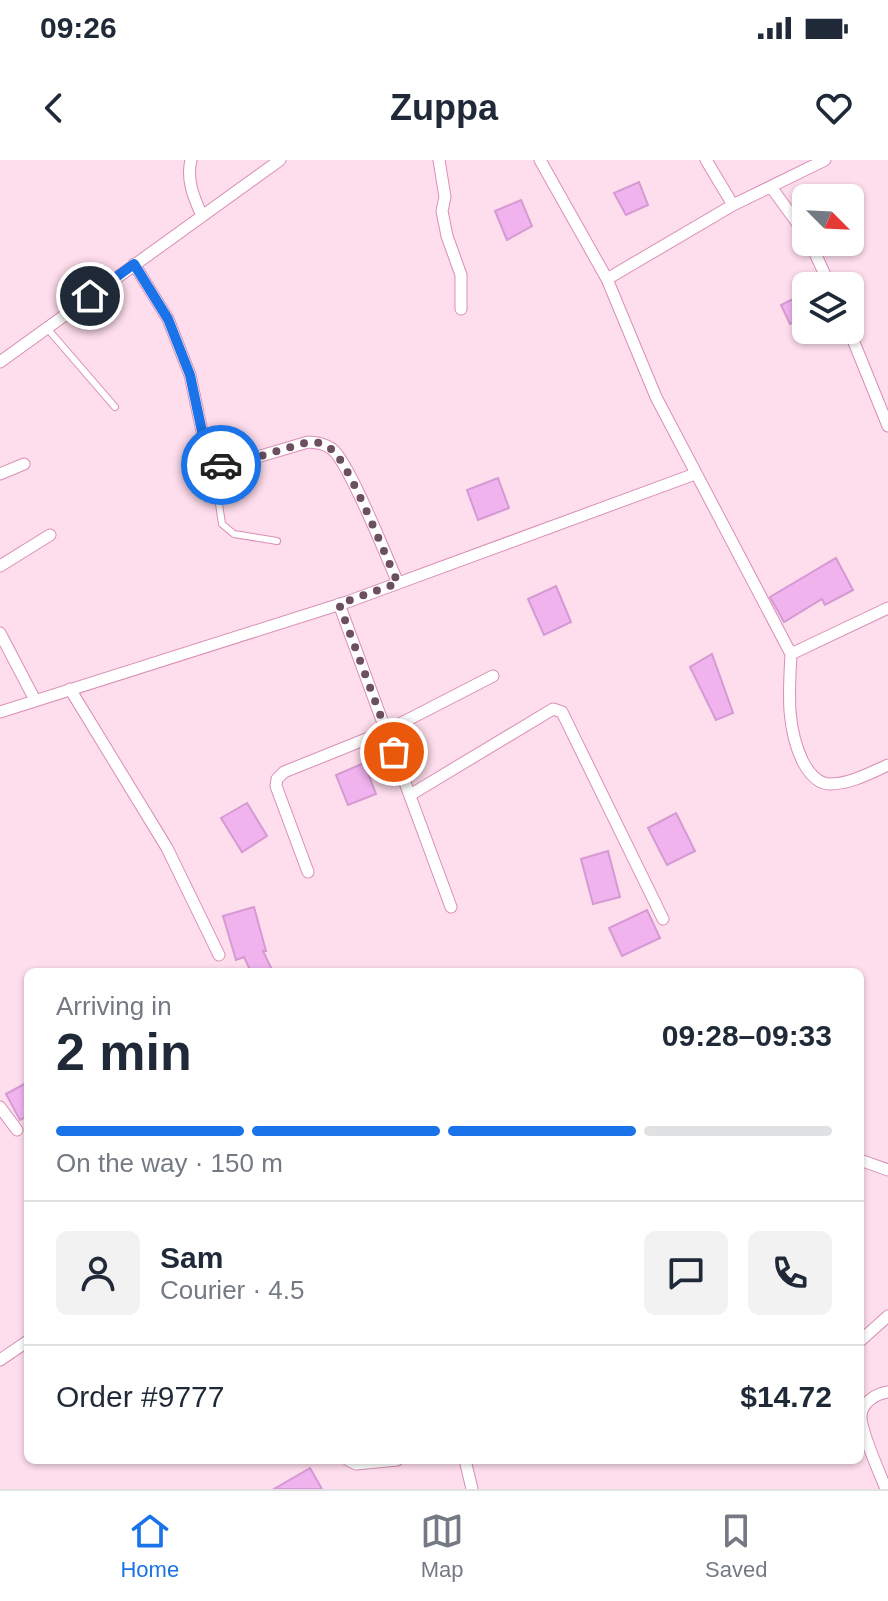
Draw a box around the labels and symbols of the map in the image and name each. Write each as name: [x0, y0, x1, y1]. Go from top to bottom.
north arrow: [792, 184, 864, 256]
pin: [56, 262, 124, 330]
courier: [181, 425, 261, 505]
pin: [360, 718, 428, 786]

